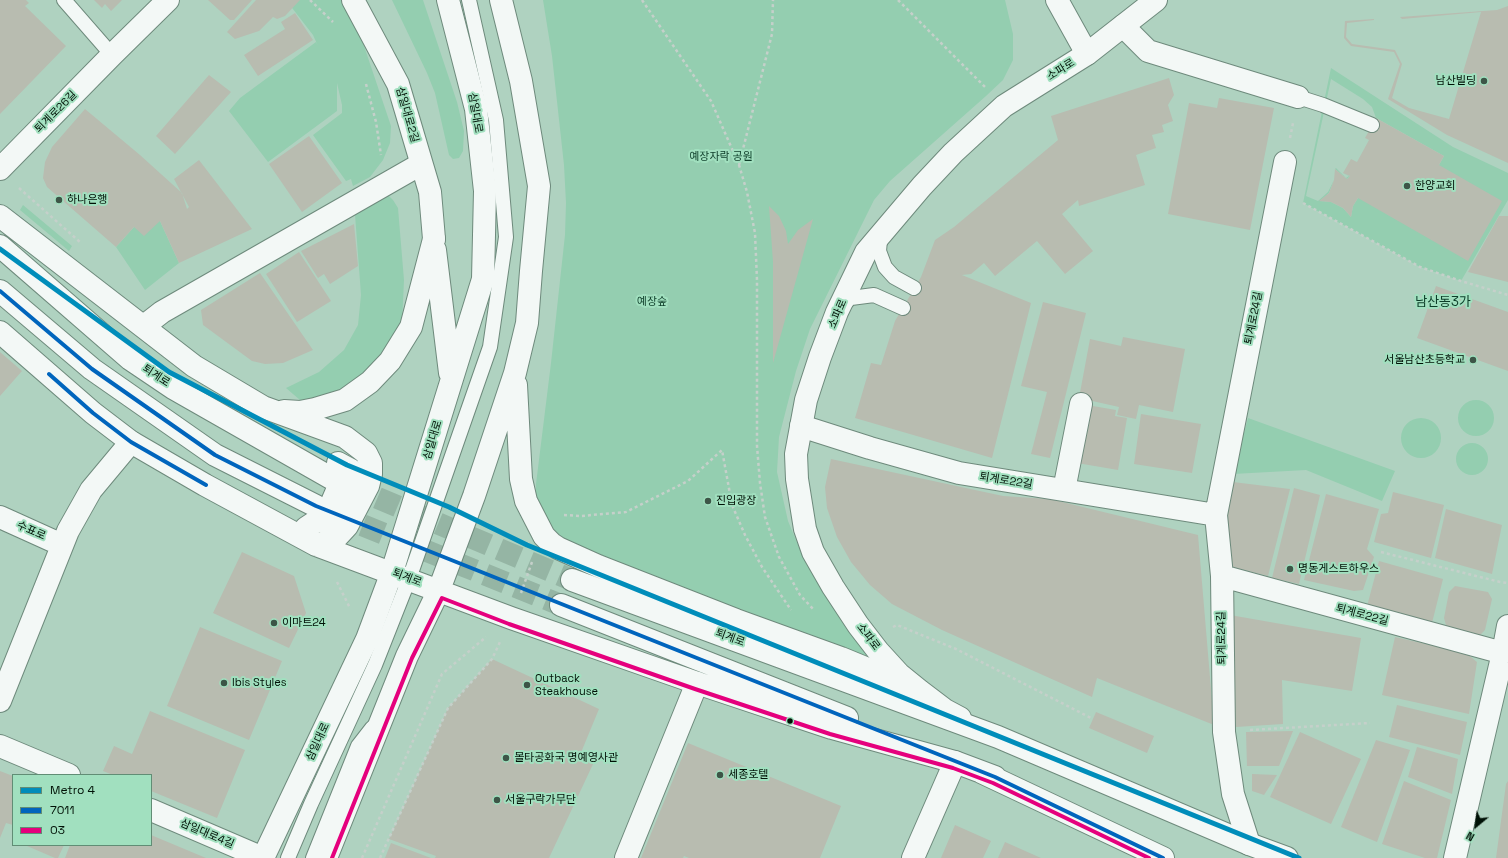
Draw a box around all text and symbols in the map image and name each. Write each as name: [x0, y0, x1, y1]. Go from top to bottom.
street label: 소파로: [1045, 56, 1077, 84]
place label: 남산빌딩: [1436, 74, 1476, 88]
marker: 남산빌딩: [1479, 76, 1489, 86]
street label: 삼일대로2길: [393, 86, 421, 144]
street label: 퇴계로26길: [32, 88, 80, 136]
street label: 삼일대로: [465, 92, 485, 134]
park label: 예장자락 공원: [689, 150, 753, 164]
place label: 한양교회: [1415, 179, 1455, 193]
marker: 한양교회: [1402, 181, 1412, 191]
place label: 하나은행: [67, 193, 107, 207]
marker: 하나은행: [54, 195, 64, 205]
street label: 퇴계로24길: [1242, 290, 1266, 346]
district label: 남산동3가: [1415, 294, 1471, 310]
park label: 예장숲: [637, 295, 667, 309]
street label: 소파로: [826, 297, 850, 331]
place label: 서울남산초등학교: [1384, 353, 1465, 367]
marker: 서울남산초등학교: [1468, 355, 1478, 365]
street label: 퇴계로: [140, 362, 172, 390]
street label: 삼일대로: [421, 419, 445, 461]
street label: 퇴계로22길: [978, 470, 1034, 492]
place label: 진입광장: [716, 494, 756, 508]
marker: 진입광장: [703, 496, 713, 506]
street label: 수표로: [14, 519, 48, 543]
place label: 명동게스트하우스: [1298, 562, 1379, 576]
marker: 명동게스트하우스: [1285, 564, 1295, 574]
street label: 퇴계로: [390, 566, 424, 590]
street label: 퇴계로22길: [1334, 602, 1390, 628]
street label: 퇴계로24길: [1215, 611, 1229, 665]
place label: 이마트24: [282, 616, 326, 630]
marker: 이마트24: [269, 618, 279, 628]
street label: 소파로: [854, 621, 882, 653]
street label: 퇴계로: [713, 627, 747, 649]
place label: Outback Steakhouse: [535, 672, 598, 698]
place label: Ibis Styles: [232, 676, 287, 690]
marker: Ibis Styles: [219, 678, 229, 688]
marker: Outback Steakhouse: [522, 680, 532, 690]
unlabelled marker: [785, 716, 795, 726]
street label: 삼일대로: [303, 721, 333, 763]
place label: 몰타공화국 명예영사관: [514, 751, 618, 765]
marker: 몰타공화국 명예영사관: [501, 753, 511, 763]
place label: 세종호텔: [728, 768, 768, 782]
marker: 세종호텔: [715, 770, 725, 780]
legend: [12, 774, 152, 846]
text: Metro 4: [50, 782, 95, 798]
place label: 서울구락가무단: [505, 793, 576, 807]
marker: 서울구락가무단: [492, 795, 502, 805]
text: 7011: [50, 802, 74, 818]
north arrow: [1456, 806, 1496, 846]
street label: 삼일대로4길: [178, 817, 236, 851]
text: 03: [50, 822, 65, 838]
text: N: [1464, 829, 1477, 844]

